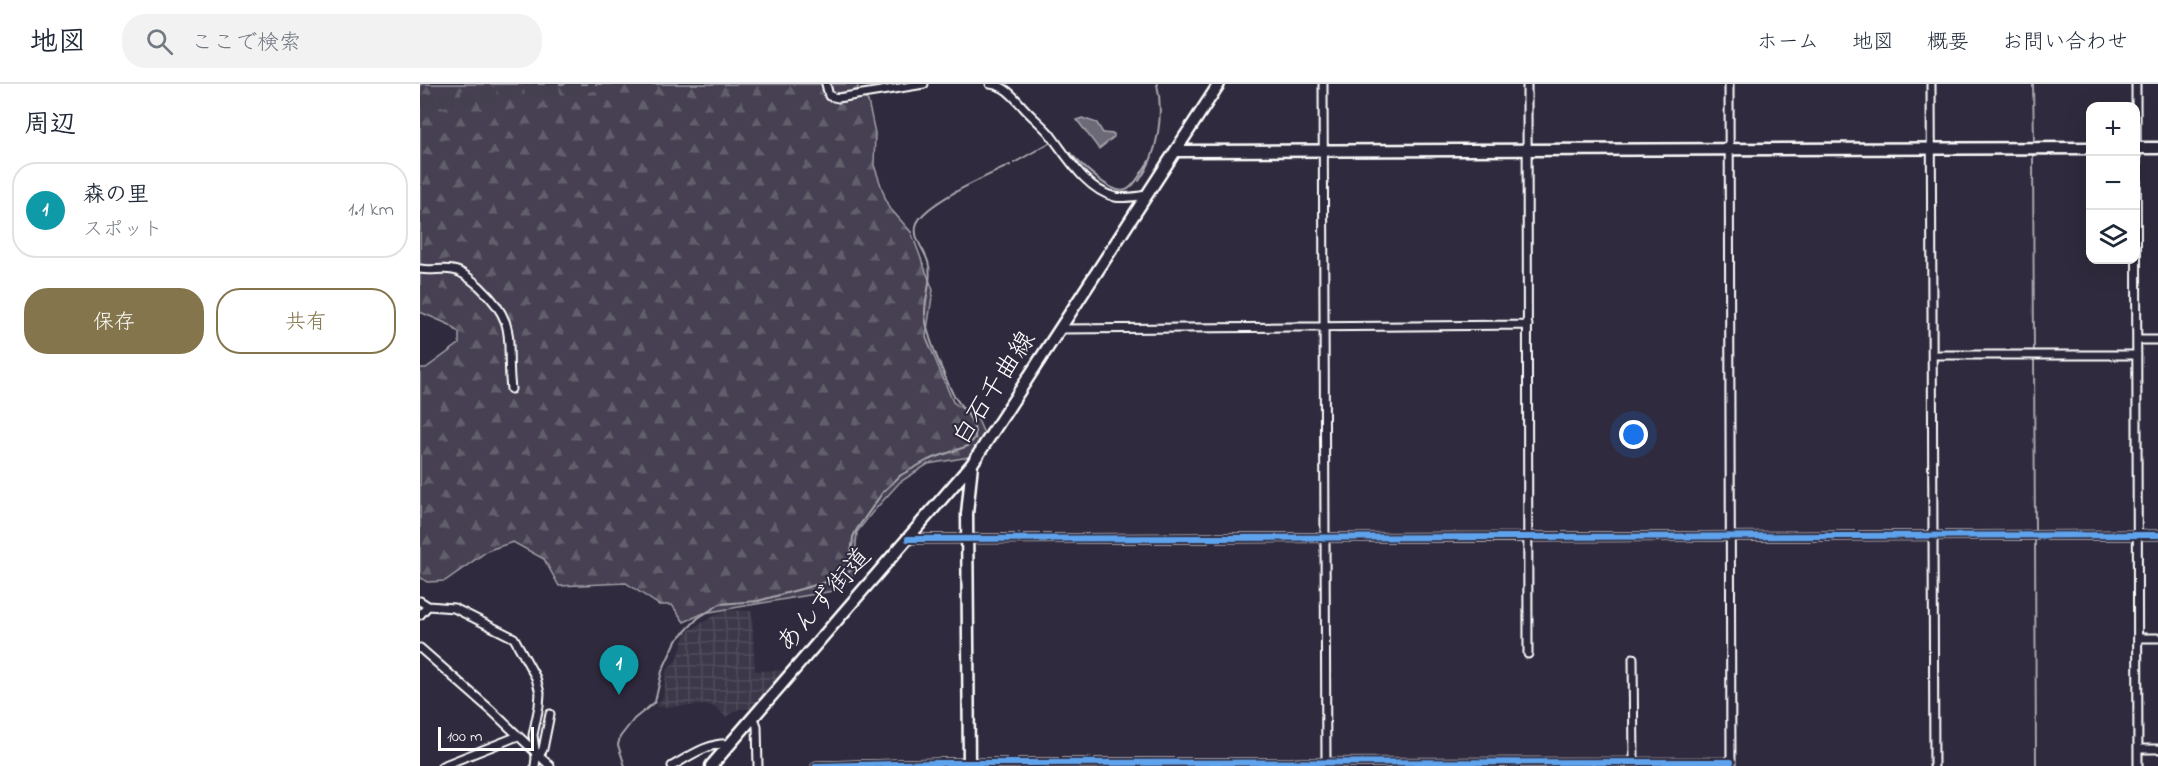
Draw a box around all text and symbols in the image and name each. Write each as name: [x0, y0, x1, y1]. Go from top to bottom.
search box: [122, 14, 542, 68]
text: 地図: [30, 23, 86, 64]
icon: search: [143, 25, 176, 58]
text: ここで検索: [191, 28, 301, 60]
text: ホーム: [1757, 28, 1819, 58]
text: 地図: [1852, 28, 1894, 58]
text: 概要: [1927, 28, 1969, 58]
text: お問い合わせ: [2002, 28, 2128, 58]
map controls: [2086, 102, 2140, 264]
button: +: [2086, 102, 2140, 156]
text: 周辺: [24, 107, 76, 145]
button: −: [2086, 156, 2140, 210]
text: 森の里: [83, 180, 149, 212]
text: 1: [42, 196, 49, 225]
text: 1.1 km: [348, 196, 394, 225]
button: layers: [2086, 210, 2140, 264]
text: スポット: [83, 216, 163, 245]
button: 保存: [24, 288, 204, 354]
button: 共有: [216, 288, 396, 354]
street label: 白石千曲線: [944, 324, 1046, 454]
your location: [1619, 420, 1648, 449]
street label: あんず街道: [768, 540, 882, 662]
pin: 1: [600, 646, 638, 695]
scale bar: [438, 724, 534, 752]
text: 100 m: [447, 725, 482, 749]

